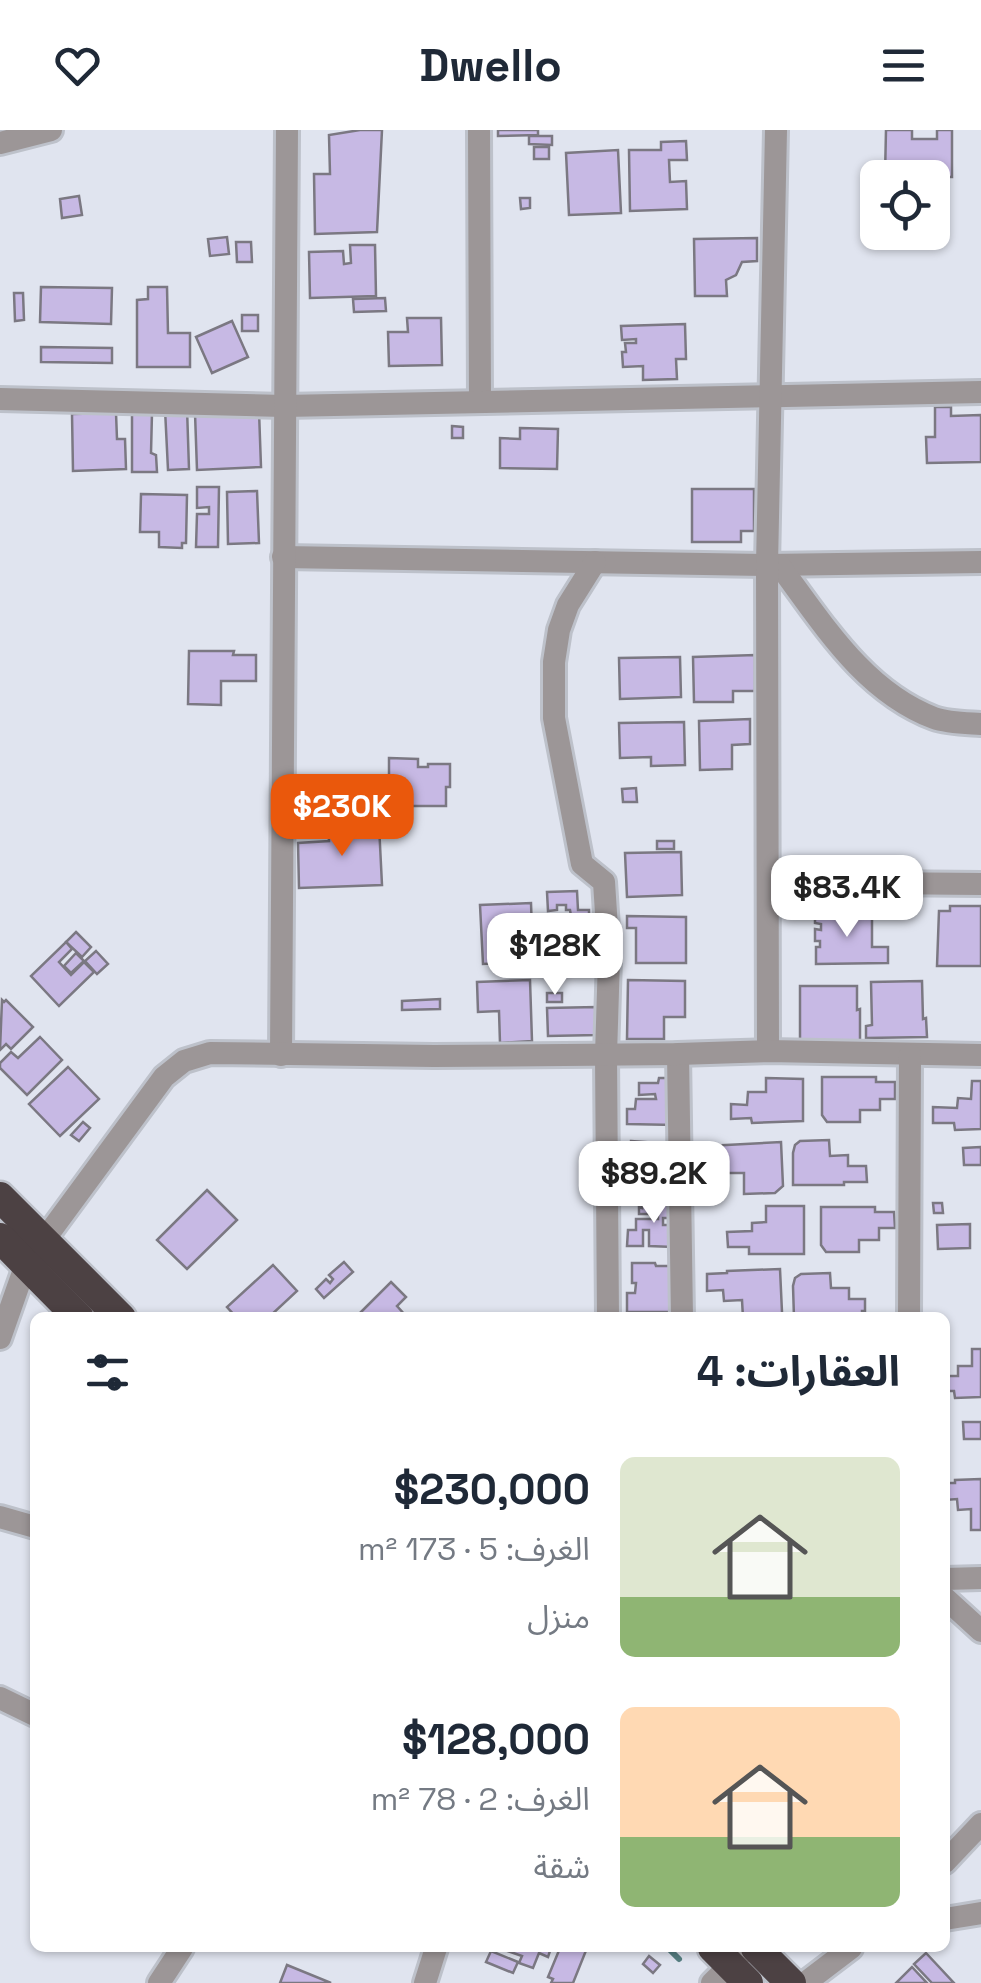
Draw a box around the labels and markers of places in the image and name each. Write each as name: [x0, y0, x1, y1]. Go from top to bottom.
pin: $230K: [272, 774, 412, 859]
pin: $83.4K: [766, 855, 928, 940]
pin: $128K: [485, 913, 625, 998]
pin: $89.2K: [573, 1141, 735, 1226]

